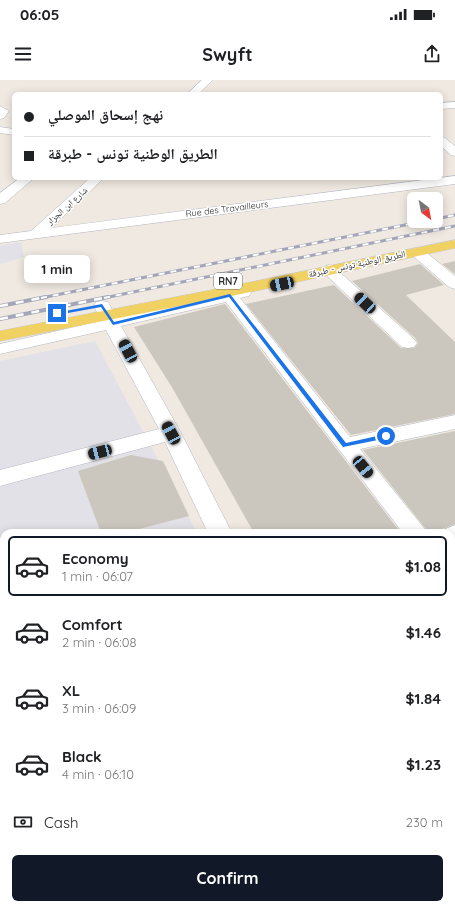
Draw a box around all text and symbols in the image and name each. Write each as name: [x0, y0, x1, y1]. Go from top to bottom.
text: 06:05: [20, 5, 59, 24]
icon: menu: [12, 43, 34, 65]
text: Swyft: [202, 43, 253, 66]
icon: share: [421, 43, 443, 65]
text: نهج إسحاق الموصلي: [48, 105, 163, 124]
text: الطريق الوطنية تونس - طبرقة: [48, 144, 218, 163]
street label: شارع ابن الجزار: [43, 184, 90, 228]
north arrow: [407, 192, 443, 228]
map controls: [407, 192, 443, 228]
street label: Rue des Travailleurs: [185, 198, 269, 219]
street label: الطريق الوطنية تونس - طبرقة: [307, 248, 406, 279]
callout: 1 min: [24, 255, 90, 283]
text: 1 min: [41, 261, 73, 277]
road number: RN7: [214, 273, 242, 289]
car: [269, 276, 295, 292]
car: [352, 290, 378, 316]
route end: [48, 304, 66, 322]
car: [117, 338, 139, 364]
car: [160, 420, 182, 446]
route start: [377, 427, 395, 445]
car: [87, 443, 113, 461]
car: [351, 454, 375, 480]
icon: car: [14, 548, 50, 584]
text: Economy: [62, 549, 129, 568]
text: $1.08: [405, 557, 441, 576]
text: 1 min · 06:07: [62, 568, 133, 584]
icon: car: [14, 614, 50, 650]
text: Comfort: [62, 615, 123, 634]
text: $1.46: [406, 623, 441, 642]
text: 2 min · 06:08: [62, 634, 136, 650]
icon: car: [14, 680, 50, 716]
text: XL: [62, 681, 80, 700]
text: $1.84: [405, 689, 441, 708]
text: 3 min · 06:09: [62, 700, 136, 716]
icon: car: [14, 746, 50, 782]
text: Black: [62, 747, 102, 766]
text: $1.23: [406, 755, 441, 774]
text: 4 min · 06:10: [62, 766, 134, 782]
icon: cash: [12, 811, 34, 833]
text: Cash: [44, 813, 78, 832]
text: 230 m: [406, 814, 443, 830]
button: Confirm: [12, 855, 443, 901]

